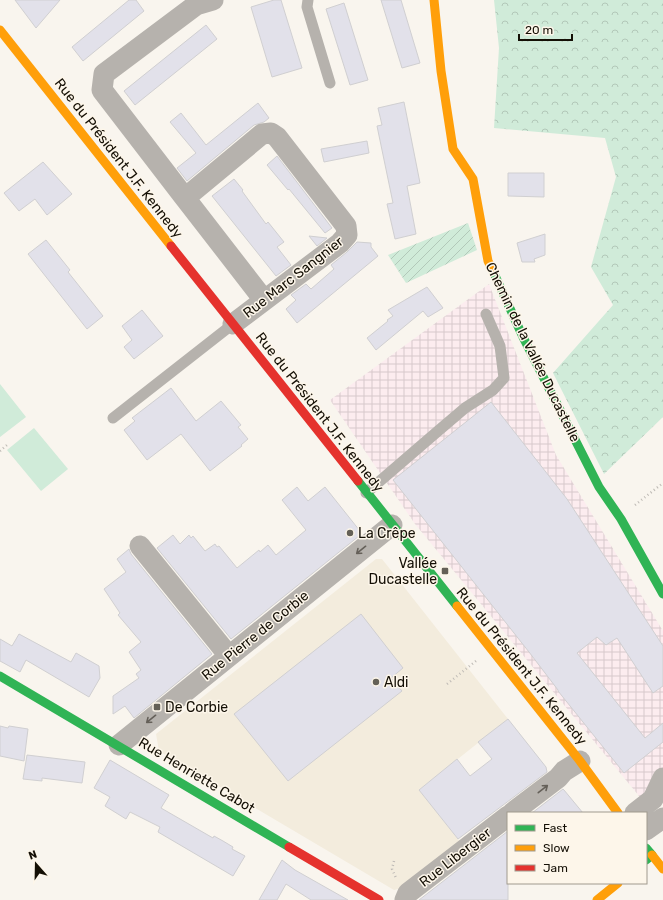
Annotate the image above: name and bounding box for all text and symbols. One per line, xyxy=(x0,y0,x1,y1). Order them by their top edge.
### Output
scale bar xyxy=(519,16,572,42)
text: 20 m xyxy=(525,23,553,37)
street label: Rue du Président J.F. Kennedy xyxy=(51,75,186,242)
street label: Rue Marc Sangnier xyxy=(240,233,347,322)
street label: Chemin de la Vallée Ducastelle xyxy=(482,260,584,445)
street label: Rue du Président J.F. Kennedy xyxy=(252,329,387,496)
place label: La Crêpe xyxy=(358,525,416,542)
marker: La Crêpe xyxy=(345,528,355,538)
one-way arrow xyxy=(356,545,367,554)
place label: Vallée Ducastelle xyxy=(368,555,437,588)
marker: Vallée Ducastelle xyxy=(440,566,450,576)
street label: Rue du Président J.F. Kennedy xyxy=(453,584,591,749)
street label: Rue Pierre de Corbie xyxy=(198,587,312,684)
place label: Aldi xyxy=(384,674,409,691)
marker: Aldi xyxy=(371,677,381,687)
place label: De Corbie xyxy=(165,699,228,716)
marker: De Corbie xyxy=(152,702,162,712)
one-way arrow xyxy=(146,715,157,724)
street label: Rue Henriette Cabot xyxy=(135,734,258,817)
one-way arrow xyxy=(537,785,548,793)
legend xyxy=(507,812,647,884)
text: Fast xyxy=(543,821,567,835)
street label: Rue Libergier xyxy=(416,824,495,891)
text: Slow xyxy=(543,841,570,855)
north arrow xyxy=(16,844,56,884)
text: N xyxy=(27,848,39,863)
text: Jam xyxy=(543,861,568,875)

